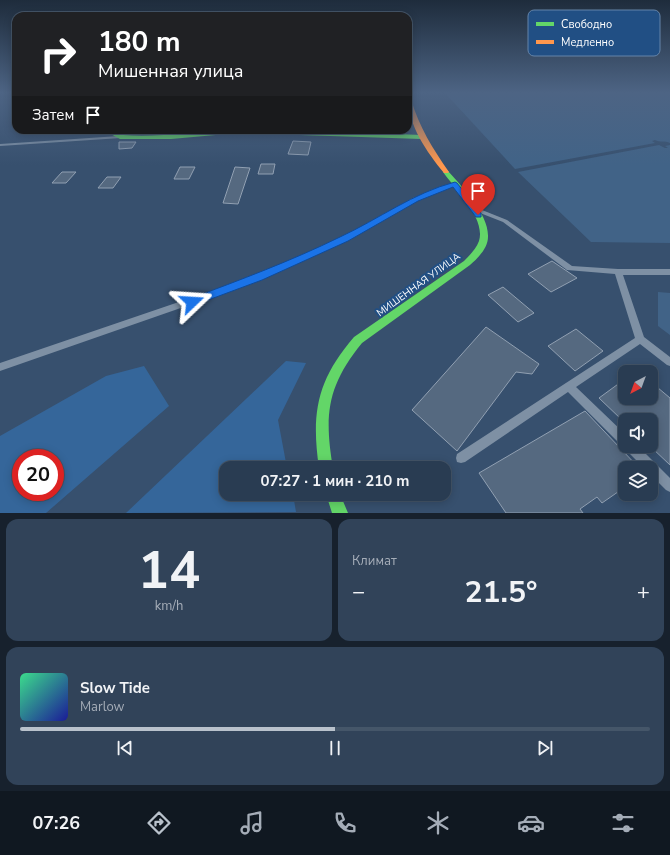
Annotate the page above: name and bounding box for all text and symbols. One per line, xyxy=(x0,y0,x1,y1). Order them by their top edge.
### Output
legend xyxy=(528,10,660,56)
text: Свободно xyxy=(561,17,612,32)
text: 180 m xyxy=(98,23,181,61)
icon: right xyxy=(32,28,84,80)
text: Медленно xyxy=(561,35,614,50)
text: Мишенная улица xyxy=(98,59,243,83)
icon: arrive xyxy=(82,104,104,126)
text: Затем xyxy=(32,105,74,125)
pin xyxy=(461,174,495,215)
icon: arrive xyxy=(467,180,489,202)
street label: МИШЕННАЯ УЛИЦА xyxy=(374,249,464,320)
position arrow xyxy=(171,281,213,323)
north arrow xyxy=(618,365,658,405)
map controls xyxy=(618,365,658,501)
button: sound xyxy=(618,413,658,453)
speed limit sign: 20 xyxy=(12,449,64,501)
button: layers xyxy=(618,461,658,501)
text: 07:27 · 1 мин · 210 m xyxy=(260,471,410,491)
text: 14 xyxy=(138,535,200,606)
text: Климат xyxy=(352,552,397,570)
text: 21.5° xyxy=(465,572,537,613)
text: − xyxy=(352,577,365,607)
text: + xyxy=(637,577,650,607)
text: km/h xyxy=(155,597,183,615)
text: Slow Tide xyxy=(80,678,150,698)
text: Marlow xyxy=(80,698,125,716)
icon: previous xyxy=(114,737,136,759)
icon: pause xyxy=(324,737,346,759)
icon: next xyxy=(534,737,556,759)
icon: directions xyxy=(145,809,173,837)
icon: music xyxy=(238,809,266,837)
icon: phone xyxy=(331,809,359,837)
icon: climate xyxy=(424,809,452,837)
icon: car xyxy=(517,809,545,837)
icon: filters xyxy=(609,809,637,837)
text: 07:26 xyxy=(32,811,80,835)

